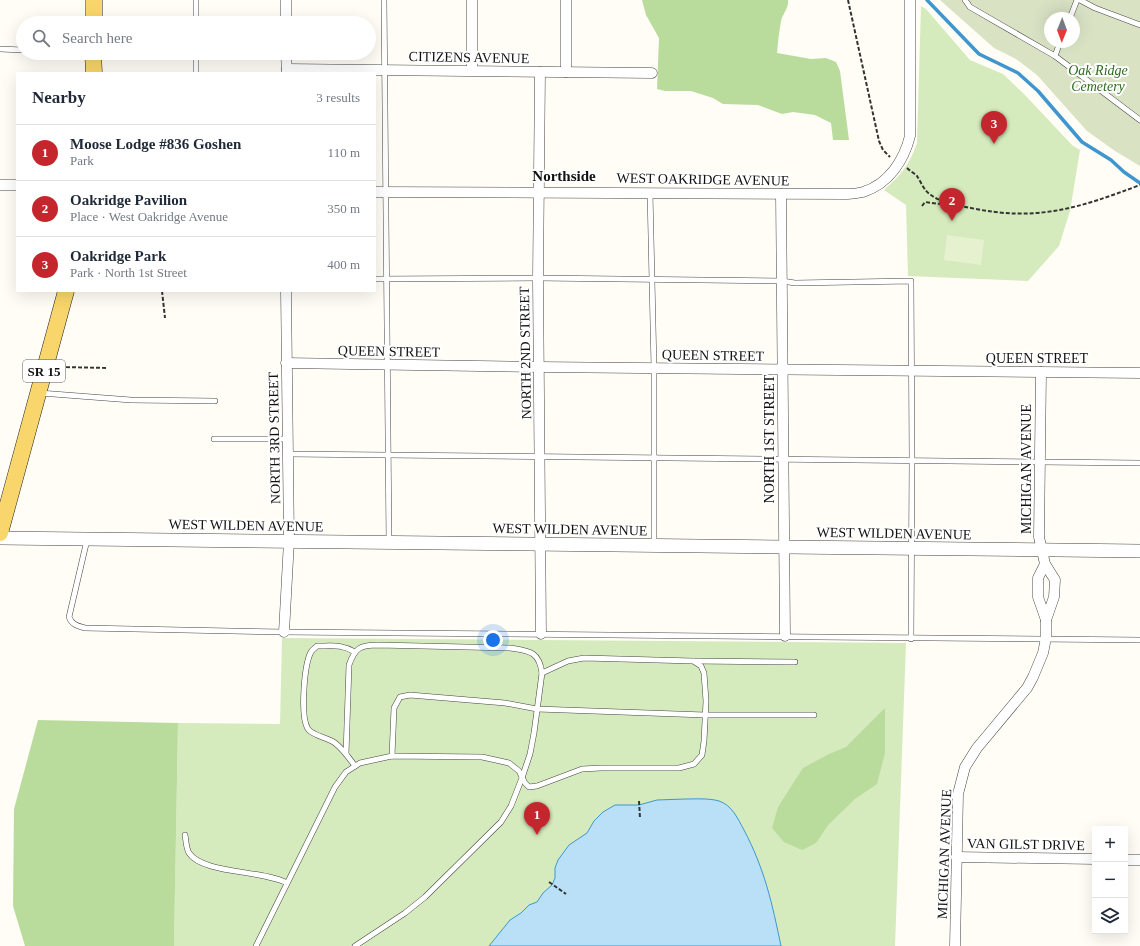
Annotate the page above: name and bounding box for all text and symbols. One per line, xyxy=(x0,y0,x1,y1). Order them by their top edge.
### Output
north arrow xyxy=(1044,12,1080,48)
search box xyxy=(16,16,376,60)
icon: search xyxy=(30,27,52,49)
text: Search here xyxy=(62,30,132,46)
street label: CITIZENS AVENUE xyxy=(409,49,529,66)
park label: Oak Ridge Cemetery xyxy=(1068,63,1128,94)
text: Nearby xyxy=(32,88,86,107)
text: 3 results xyxy=(316,90,360,105)
pin: 3 xyxy=(981,111,1007,144)
text: Moose Lodge #836 Goshen xyxy=(70,136,241,152)
text: 1 xyxy=(42,145,48,160)
text: 110 m xyxy=(328,145,360,160)
text: Park xyxy=(70,153,94,168)
district label: Northside xyxy=(532,168,596,184)
street label: WEST OAKRIDGE AVENUE xyxy=(616,170,790,189)
pin: 2 xyxy=(939,188,965,221)
text: Oakridge Pavilion xyxy=(70,192,187,208)
text: 2 xyxy=(42,201,48,216)
text: 350 m xyxy=(327,201,360,216)
text: Place · West Oakridge Avenue xyxy=(70,209,228,224)
text: Oakridge Park xyxy=(70,248,166,264)
text: 3 xyxy=(42,257,48,272)
text: 400 m xyxy=(327,257,360,272)
text: Park · North 1st Street xyxy=(70,265,187,280)
street label: NORTH 2ND STREET xyxy=(517,286,534,420)
street label: QUEEN STREET xyxy=(338,343,441,360)
street label: QUEEN STREET xyxy=(662,347,765,364)
street label: QUEEN STREET xyxy=(986,351,1089,366)
road number: SR 15 xyxy=(23,360,65,382)
street label: NORTH 3RD STREET xyxy=(266,371,283,504)
street label: NORTH 1ST STREET xyxy=(762,374,777,503)
street label: MICHIGAN AVENUE xyxy=(1019,404,1034,534)
street label: WEST WILDEN AVENUE xyxy=(168,517,323,534)
street label: WEST WILDEN AVENUE xyxy=(492,521,647,538)
street label: WEST WILDEN AVENUE xyxy=(816,525,971,542)
your location xyxy=(483,630,503,650)
street label: MICHIGAN AVENUE xyxy=(935,789,954,919)
pin: 1 xyxy=(524,802,550,835)
map controls xyxy=(1092,826,1128,934)
button: + xyxy=(1092,826,1128,862)
street label: VAN GILST DRIVE xyxy=(967,836,1085,853)
button: − xyxy=(1092,862,1128,898)
button: layers xyxy=(1092,898,1128,934)

